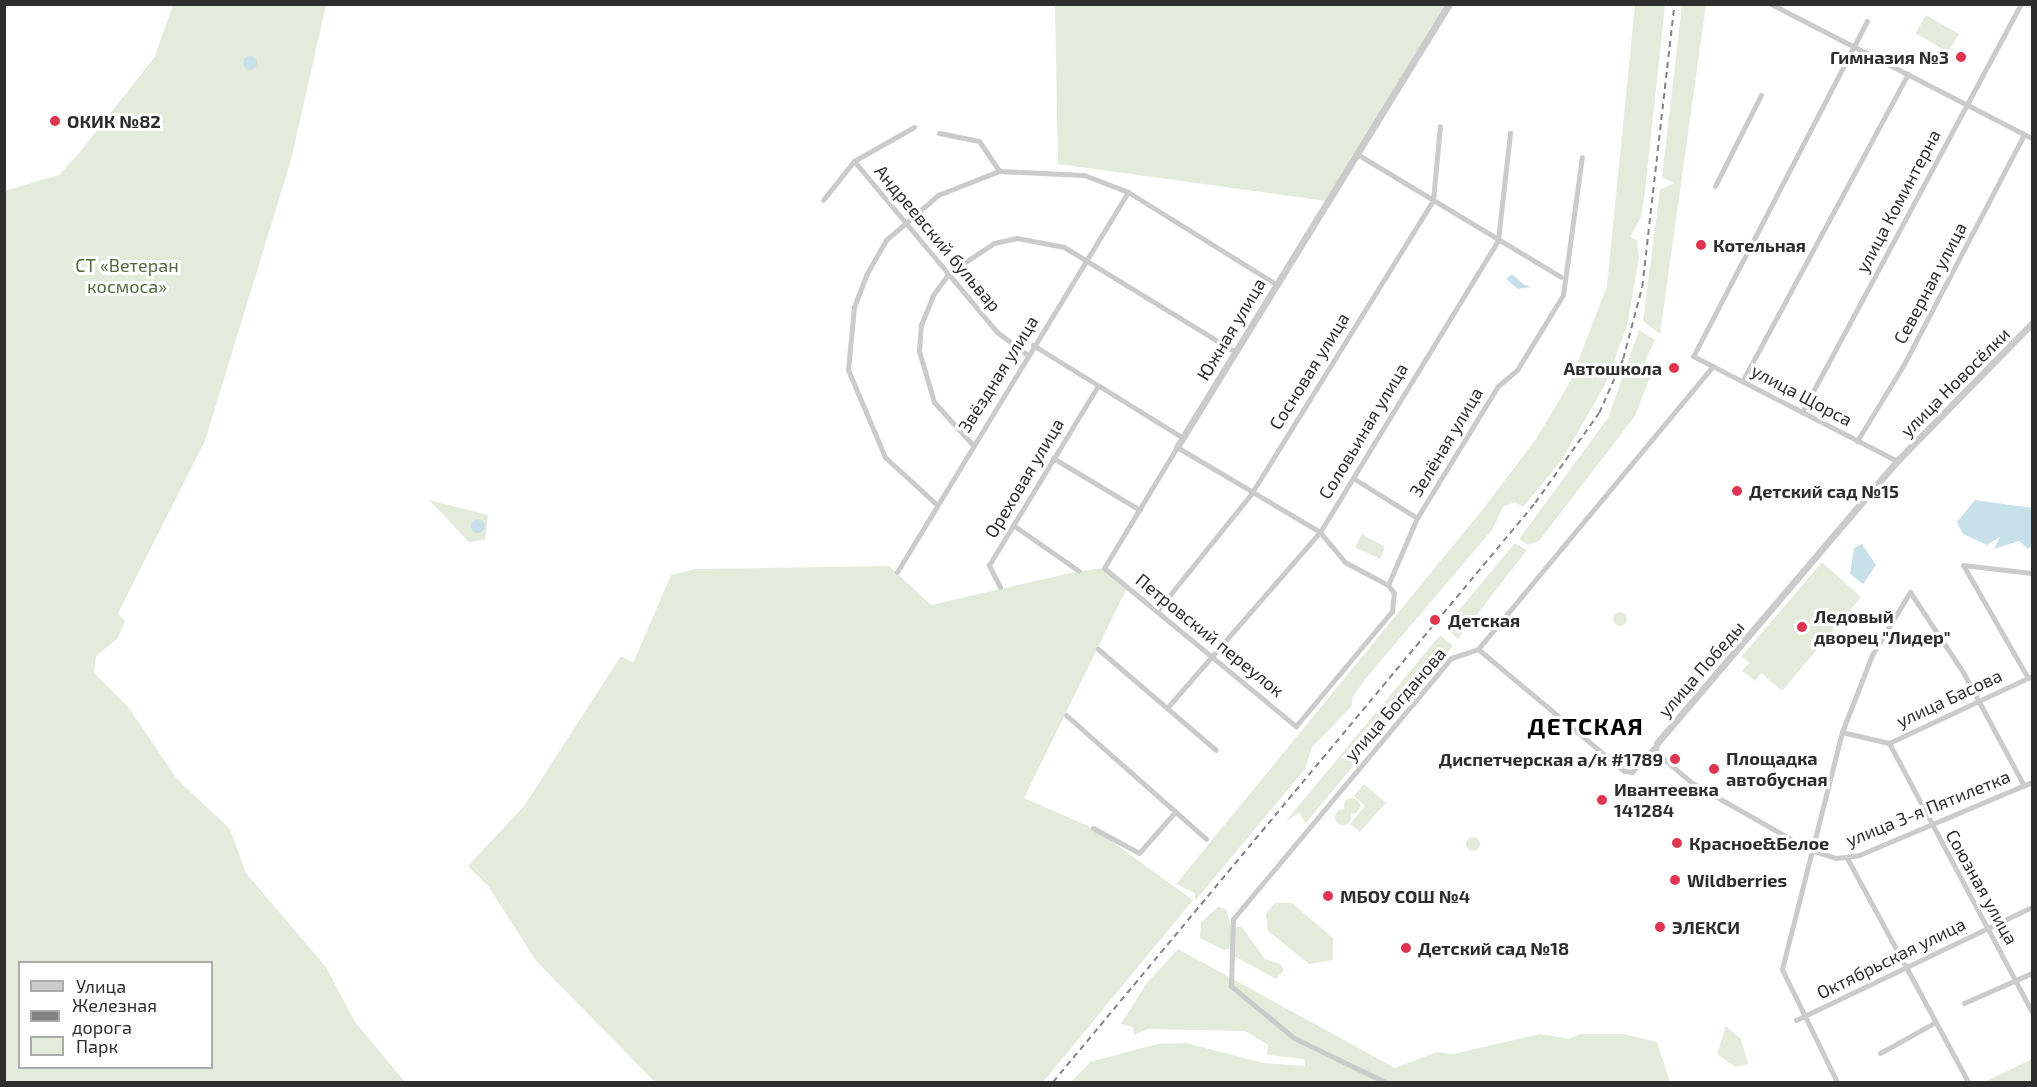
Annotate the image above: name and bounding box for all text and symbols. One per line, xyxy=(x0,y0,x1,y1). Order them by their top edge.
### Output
place label: Гимназия №3 xyxy=(1830,46,1949,68)
marker: Гимназия №3 xyxy=(1954,50,1968,64)
place label: ОКИК №82 xyxy=(67,110,161,132)
marker: ОКИК №82 xyxy=(48,114,62,128)
street label: улица Коминтерна xyxy=(1851,126,1945,276)
street label: Андреевский бульвар xyxy=(870,160,1006,316)
street label: Северная улица xyxy=(1889,219,1971,347)
place label: Котельная xyxy=(1713,234,1806,256)
marker: Котельная xyxy=(1694,238,1708,252)
park label: СТ «Ветеран космоса» xyxy=(75,255,179,298)
street label: Южная улица xyxy=(1192,274,1270,384)
street label: Сосновая улица xyxy=(1264,308,1354,434)
street label: Звёздная улица xyxy=(953,312,1043,436)
street label: улица Новосёлки xyxy=(1896,323,2014,441)
place label: Автошкола xyxy=(1563,357,1662,379)
street label: Соловьиная улица xyxy=(1314,359,1412,503)
street label: улица Щорса xyxy=(1748,359,1856,431)
marker: Автошкола xyxy=(1667,361,1681,375)
street label: Зелёная улица xyxy=(1405,383,1487,501)
street label: Ореховая улица xyxy=(980,414,1068,542)
place label: Детский сад №15 xyxy=(1749,480,1899,502)
marker: Детский сад №15 xyxy=(1730,484,1744,498)
street label: Петровский переулок xyxy=(1132,569,1288,701)
place label: Ледовый дворец "Лидер" xyxy=(1814,606,1951,648)
place label: Детская xyxy=(1448,609,1520,631)
marker: Детская xyxy=(1426,611,1444,629)
street label: улица Победы xyxy=(1653,617,1749,721)
marker: Ледовый дворец "Лидер" xyxy=(1795,620,1809,634)
street label: улица Богданова xyxy=(1340,643,1450,765)
street label: улица Басова xyxy=(1893,664,2005,732)
district label: ДЕТСКАЯ xyxy=(1528,712,1644,740)
place label: Диспетчерская а/к #1789 xyxy=(1439,748,1663,770)
place label: Площадка автобусная xyxy=(1726,748,1828,790)
marker: Диспетчерская а/к #1789 xyxy=(1668,752,1682,766)
marker: Площадка автобусная xyxy=(1707,762,1721,776)
street label: улица 3-я Пятилетка xyxy=(1843,765,2013,851)
place label: Ивантеевка 141284 xyxy=(1614,779,1719,822)
marker: Ивантеевка 141284 xyxy=(1595,793,1609,807)
street label: Союзная улица xyxy=(1942,826,2022,948)
place label: Красное&Белое xyxy=(1689,832,1829,854)
marker: Красное&Белое xyxy=(1670,836,1684,850)
place label: Wildberries xyxy=(1687,869,1787,891)
marker: Wildberries xyxy=(1668,873,1682,887)
place label: МБОУ СОШ №4 xyxy=(1340,885,1470,907)
marker: МБОУ СОШ №4 xyxy=(1321,889,1335,903)
street label: Октябрьская улица xyxy=(1813,913,1969,1003)
place label: ЭЛЕКСИ xyxy=(1672,916,1740,938)
marker: ЭЛЕКСИ xyxy=(1653,920,1667,934)
place label: Детский сад №18 xyxy=(1418,937,1569,959)
marker: Детский сад №18 xyxy=(1399,941,1413,955)
legend xyxy=(18,961,213,1069)
text: Улица xyxy=(76,975,126,997)
text: Железная дорога xyxy=(72,994,157,1038)
text: Парк xyxy=(76,1035,118,1057)

